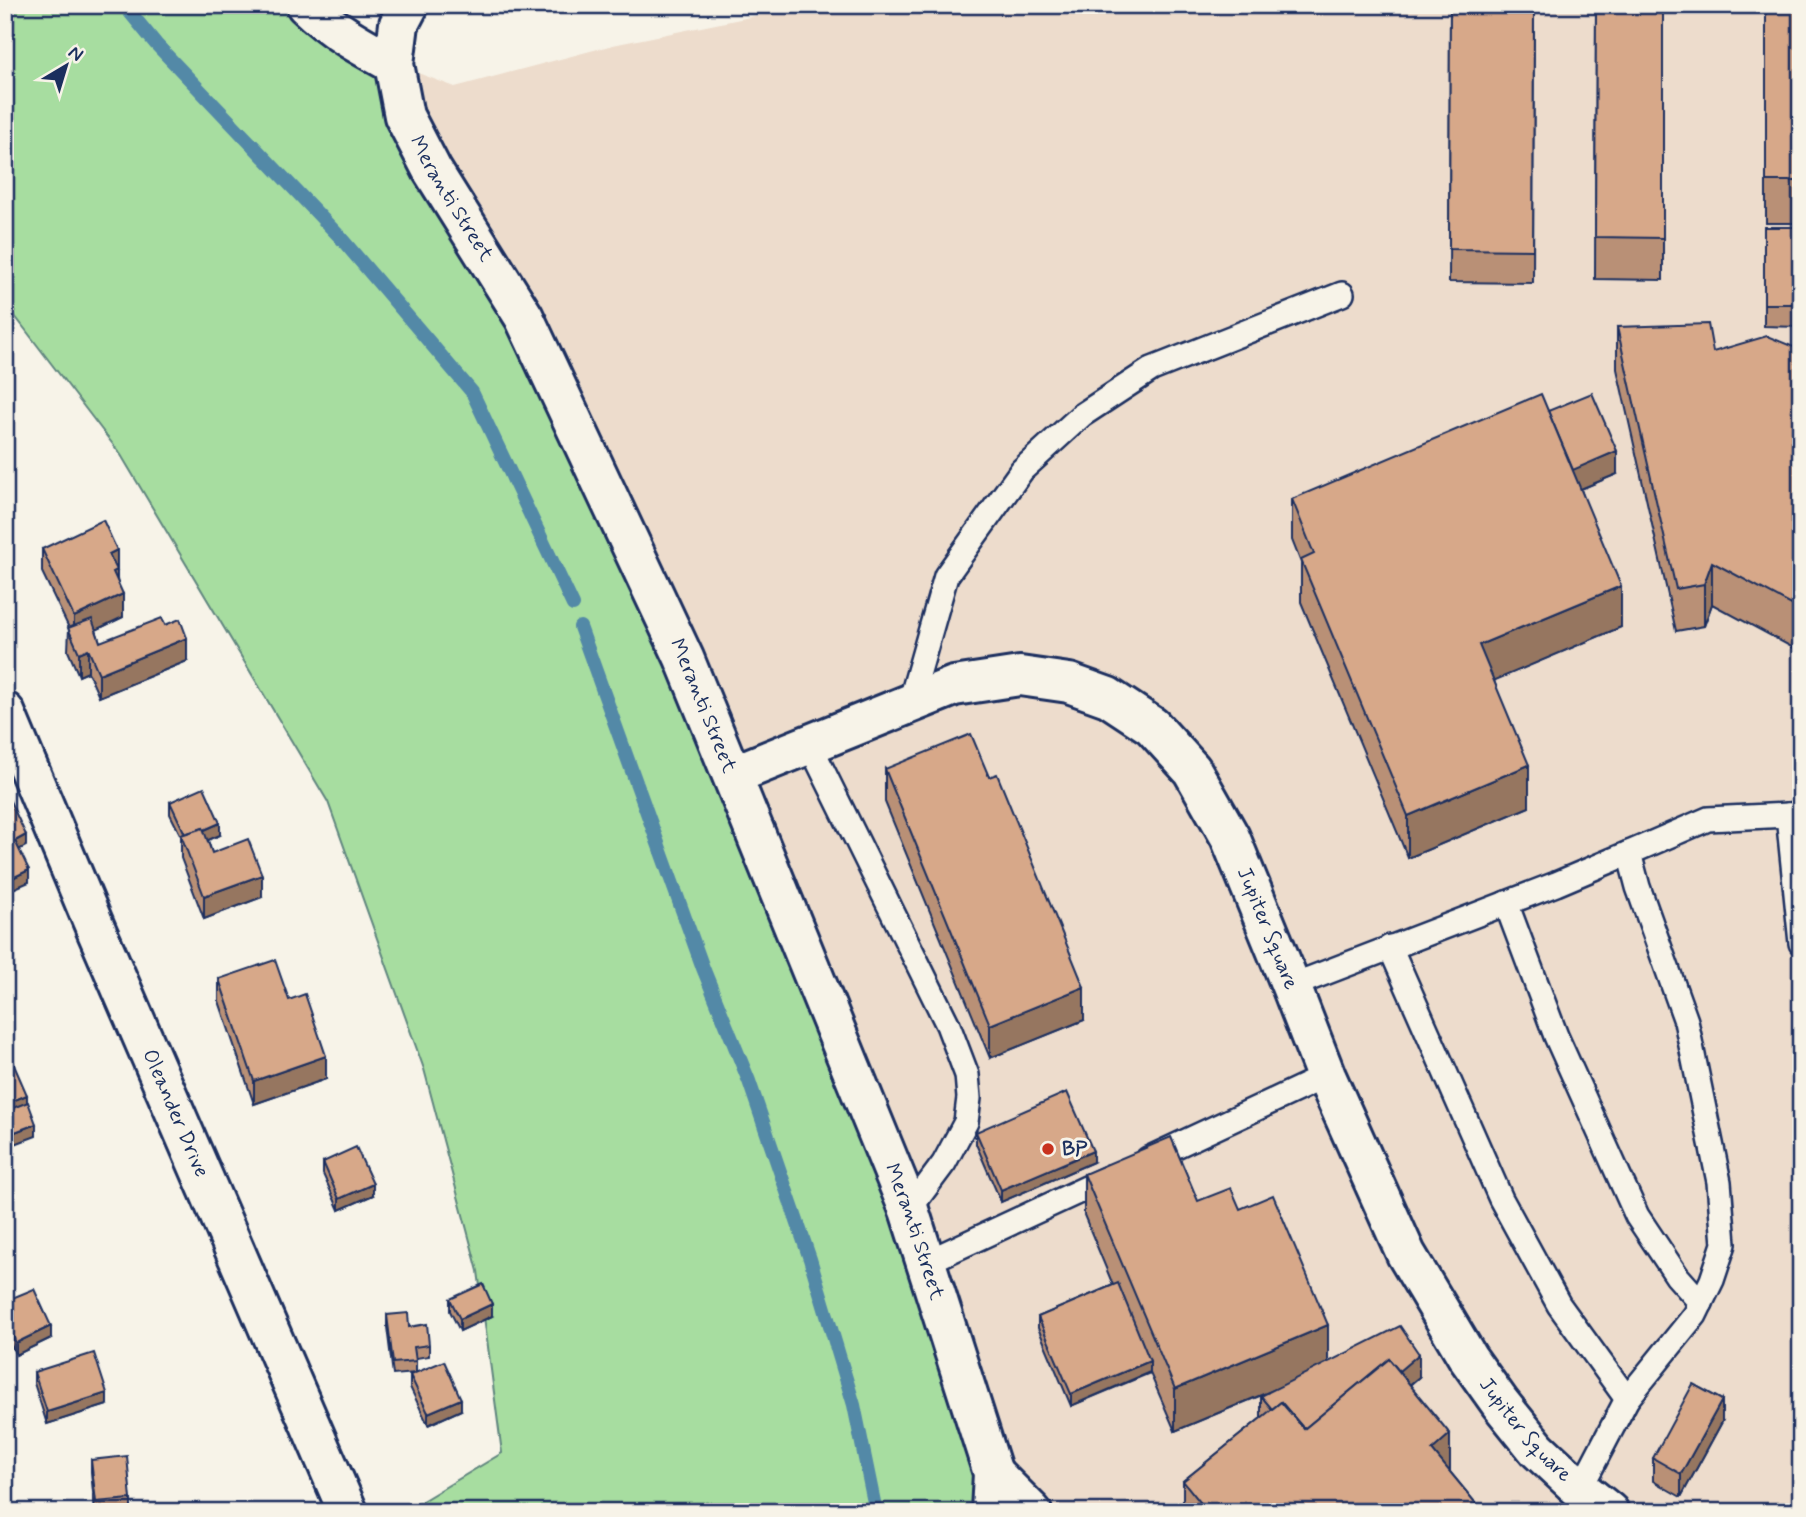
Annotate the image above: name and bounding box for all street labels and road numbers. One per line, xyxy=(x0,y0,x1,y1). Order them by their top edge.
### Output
street label: Meranti Street xyxy=(403,131,500,268)
street label: Meranti Street xyxy=(663,634,744,777)
street label: Jupiter Square xyxy=(1230,863,1305,994)
street label: Oleander Drive xyxy=(135,1045,216,1182)
street label: Meranti Street xyxy=(878,1159,951,1304)
street label: Jupiter Square xyxy=(1472,1372,1578,1489)

